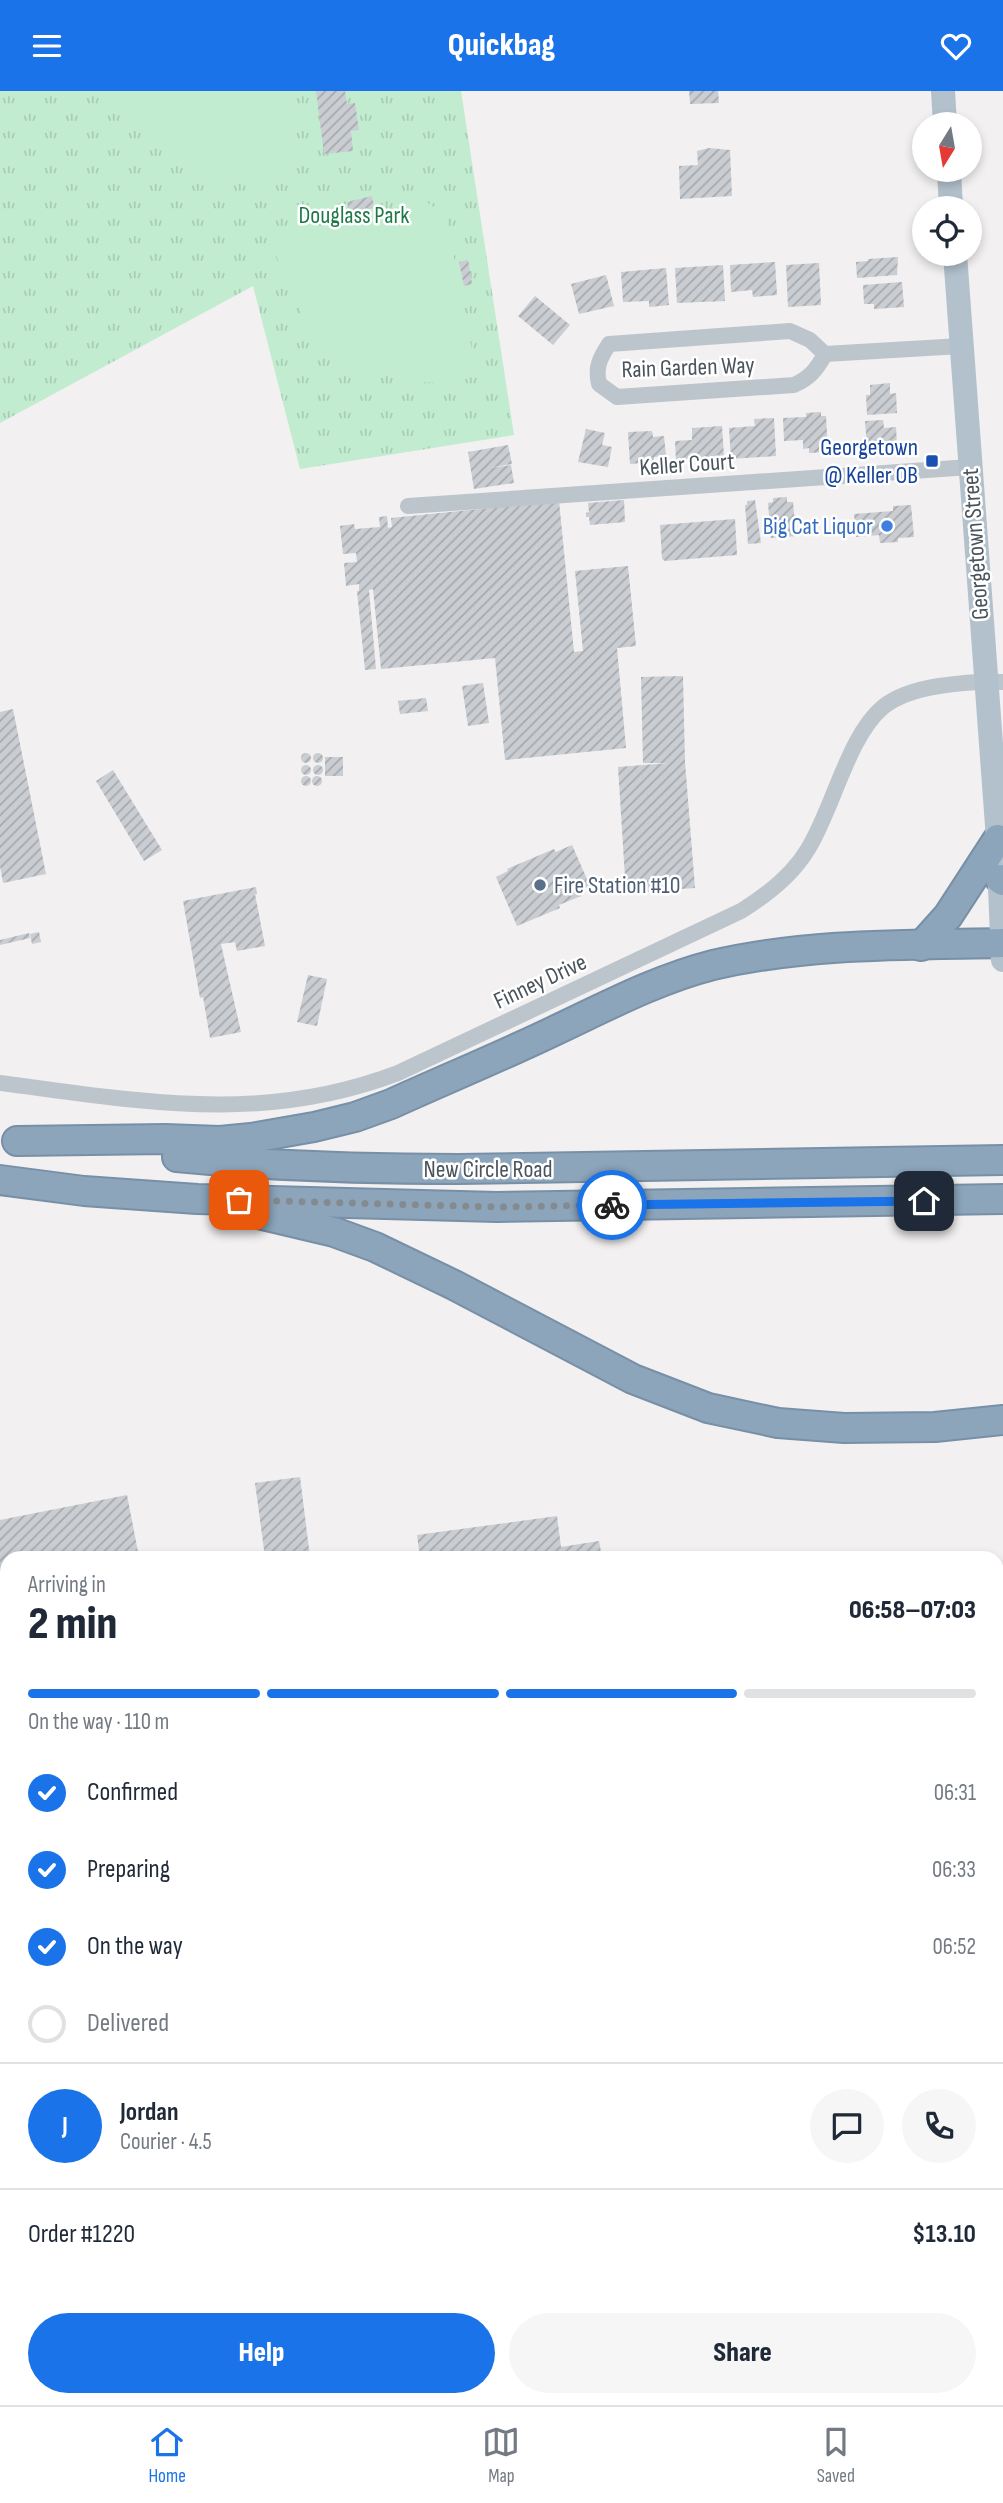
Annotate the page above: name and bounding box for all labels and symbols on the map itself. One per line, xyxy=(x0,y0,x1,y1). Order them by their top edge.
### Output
north arrow xyxy=(912,112,982,182)
park label: Douglass Park xyxy=(299,201,409,230)
street label: Rain Garden Way xyxy=(621,351,755,384)
place label: Georgetown @ Keller OB xyxy=(820,433,918,490)
street label: Keller Court xyxy=(638,447,736,482)
marker: Georgetown @ Keller OB xyxy=(924,453,940,469)
street label: Georgetown Street xyxy=(956,467,995,621)
place label: Big Cat Liquor xyxy=(763,512,873,541)
marker: Big Cat Liquor xyxy=(879,518,895,534)
place label: Fire Station #10 xyxy=(554,871,680,900)
marker: Fire Station #10 xyxy=(532,877,548,893)
street label: Finney Drive xyxy=(489,947,591,1016)
street label: New Circle Road xyxy=(423,1155,553,1184)
pin xyxy=(209,1170,269,1230)
courier xyxy=(577,1170,647,1240)
pin xyxy=(894,1171,954,1231)

